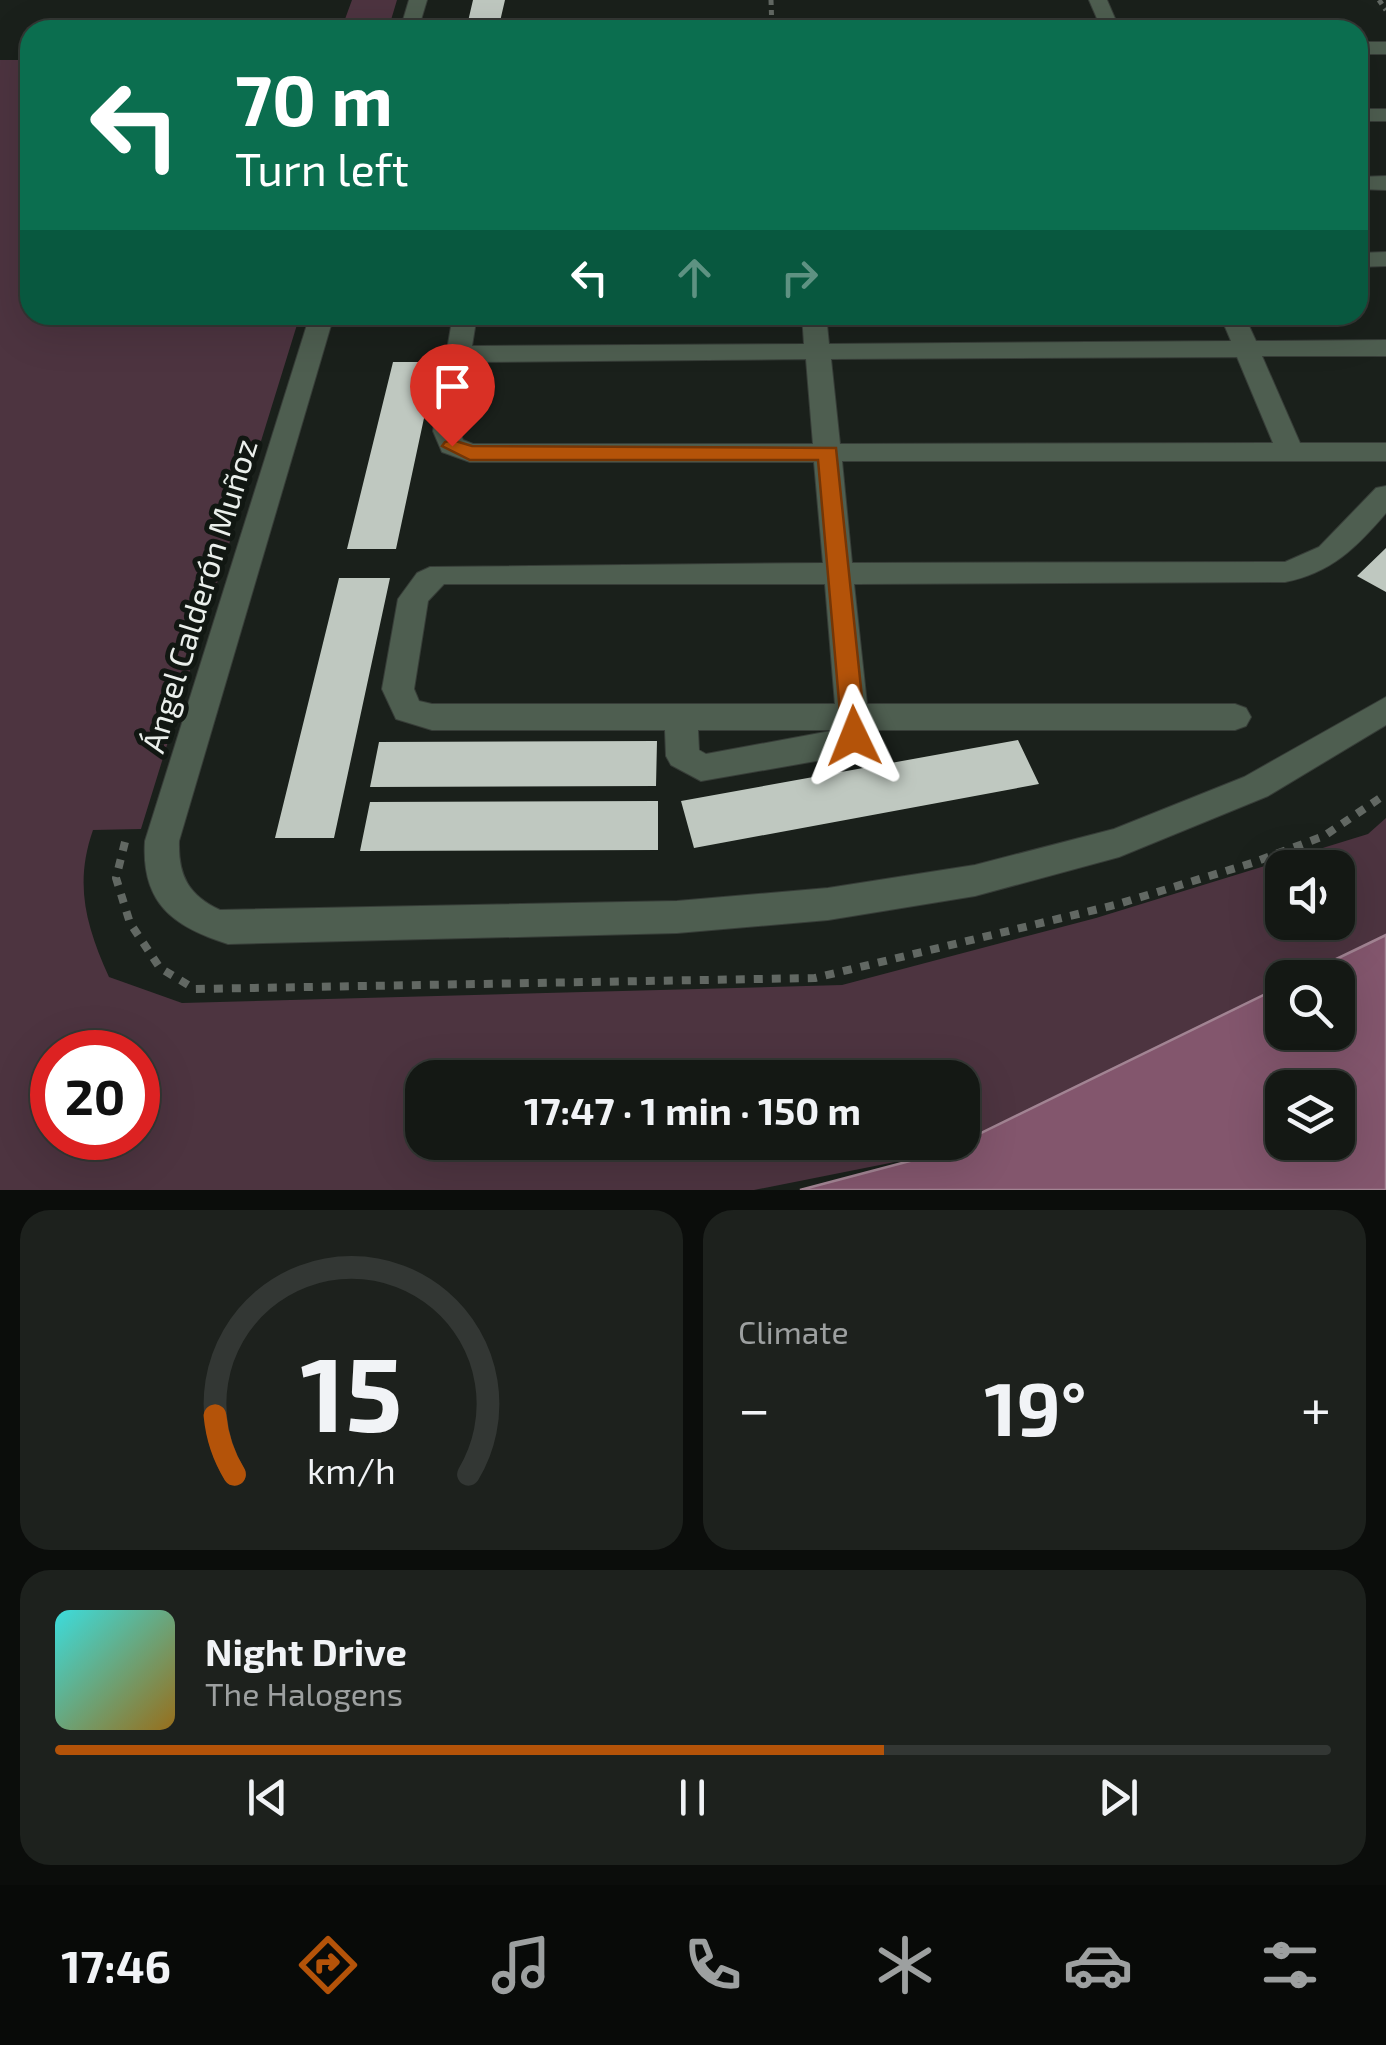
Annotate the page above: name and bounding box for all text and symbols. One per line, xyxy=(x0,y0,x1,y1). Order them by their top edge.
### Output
text: 70 m xyxy=(235,56,393,140)
icon: left xyxy=(70,60,200,190)
text: Turn left xyxy=(235,141,409,195)
icon: left xyxy=(562,250,617,305)
icon: ahead xyxy=(667,250,722,305)
icon: right xyxy=(772,250,827,305)
pin xyxy=(410,344,495,447)
icon: arrive xyxy=(425,359,480,414)
street label: Ángel Calderón Muñoz xyxy=(132,434,264,757)
position arrow xyxy=(802,684,906,788)
map controls xyxy=(1265,850,1355,1160)
button: sound xyxy=(1265,850,1355,940)
button: search xyxy=(1265,960,1355,1050)
speed limit sign: 20 xyxy=(30,1030,160,1160)
button: layers xyxy=(1265,1070,1355,1160)
text: 17:47 · 1 min · 150 m xyxy=(524,1087,861,1133)
text: Climate xyxy=(738,1312,849,1350)
text: 15 xyxy=(300,1328,403,1453)
text: 19° xyxy=(984,1361,1087,1451)
text: − xyxy=(738,1374,770,1440)
text: + xyxy=(1301,1374,1331,1440)
text: km/h xyxy=(307,1448,396,1491)
text: Night Drive xyxy=(205,1628,407,1674)
text: The Halogens xyxy=(205,1674,403,1712)
icon: previous xyxy=(240,1770,295,1825)
icon: pause xyxy=(665,1770,720,1825)
icon: next xyxy=(1091,1770,1146,1825)
icon: directions xyxy=(293,1930,363,2000)
icon: music xyxy=(486,1930,556,2000)
icon: phone xyxy=(678,1930,748,2000)
icon: climate xyxy=(870,1930,940,2000)
icon: car xyxy=(1063,1930,1133,2000)
icon: filters xyxy=(1255,1930,1325,2000)
text: 17:46 xyxy=(61,1938,171,1992)

